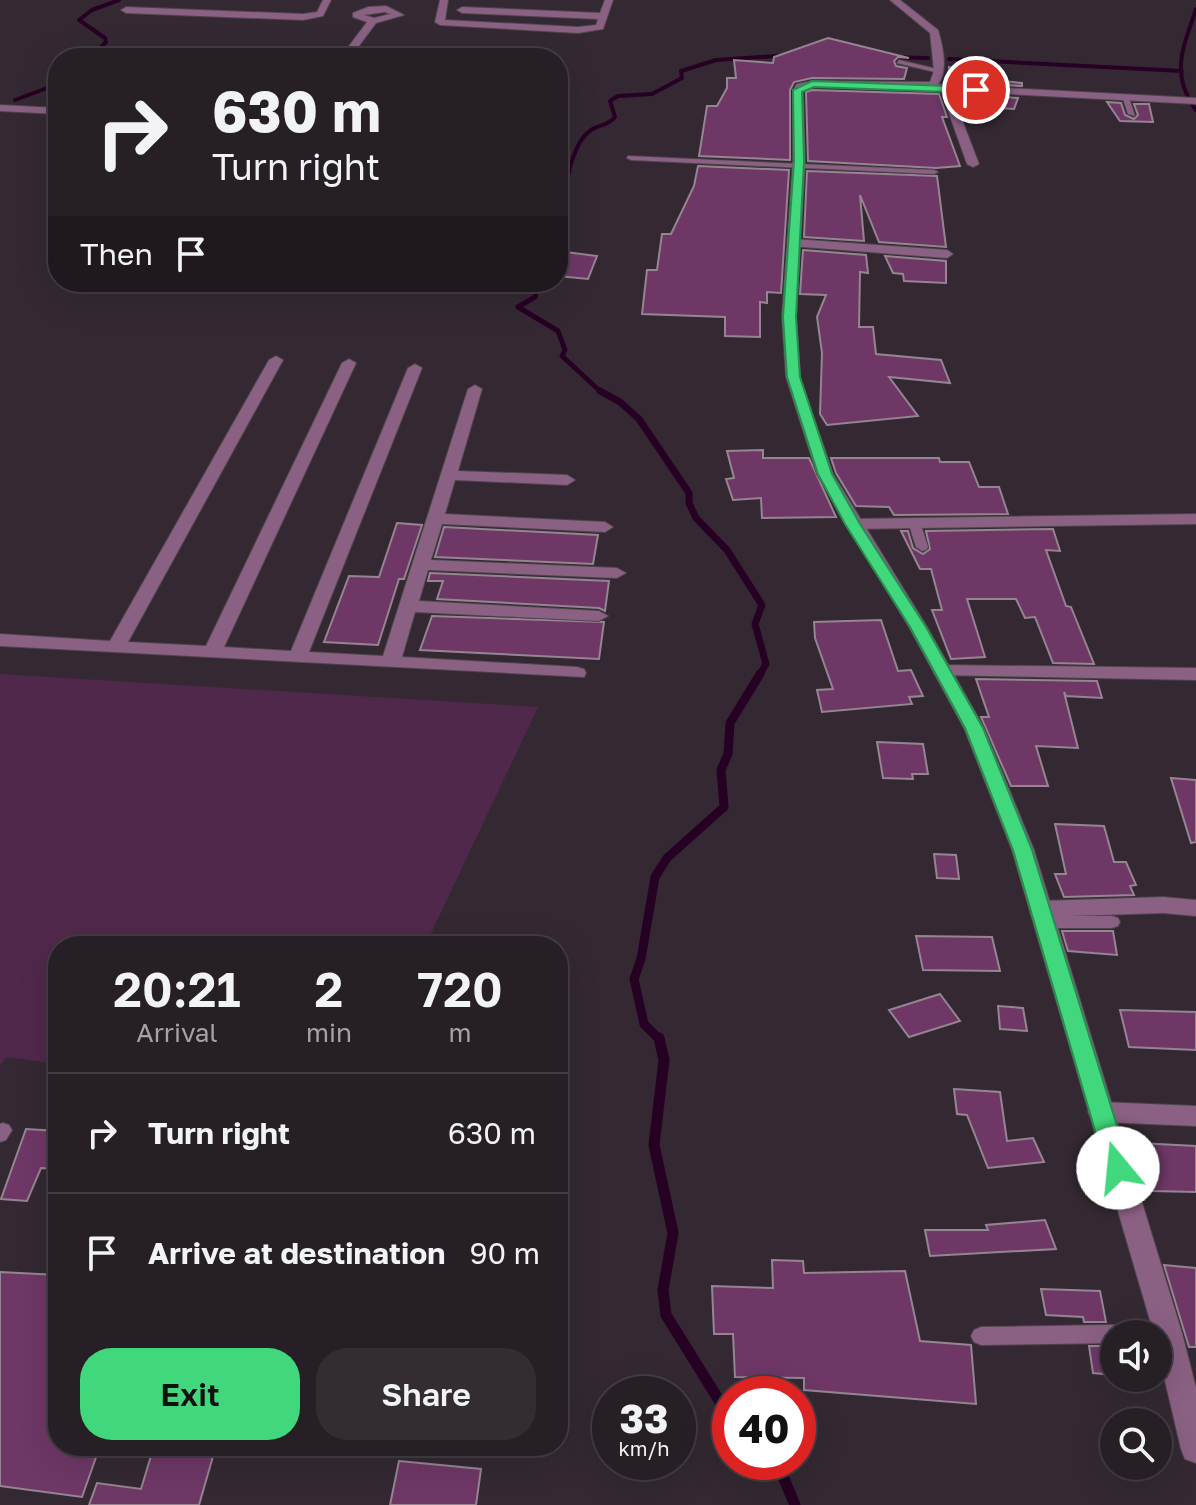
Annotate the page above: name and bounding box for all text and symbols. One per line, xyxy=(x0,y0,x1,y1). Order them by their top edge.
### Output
pin xyxy=(942,56,1010,124)
icon: arrive xyxy=(954,68,998,112)
text: 630 m xyxy=(212,77,381,144)
icon: right xyxy=(80,80,184,184)
text: Turn right xyxy=(212,145,380,188)
icon: arrive xyxy=(169,232,213,276)
text: Then xyxy=(80,236,153,272)
text: 20:21 xyxy=(113,960,241,1018)
text: 2 xyxy=(315,960,343,1018)
text: 720 xyxy=(417,960,503,1018)
text: Arrival xyxy=(136,1017,218,1048)
text: min xyxy=(306,1017,352,1048)
text: m xyxy=(448,1017,471,1048)
icon: right xyxy=(80,1111,124,1155)
text: Turn right xyxy=(148,1115,290,1151)
text: 630 m xyxy=(448,1115,536,1151)
position arrow xyxy=(1076,1126,1160,1210)
icon: arrive xyxy=(80,1231,124,1275)
text: Arrive at destination xyxy=(148,1235,445,1271)
text: 90 m xyxy=(469,1235,540,1271)
map controls xyxy=(1100,1320,1172,1480)
button: sound xyxy=(1100,1320,1172,1392)
button: Exit xyxy=(80,1348,300,1440)
button: Share xyxy=(316,1348,536,1440)
speed limit sign: 40 xyxy=(712,1376,816,1480)
text: 33 xyxy=(620,1394,668,1442)
button: search xyxy=(1100,1408,1172,1480)
text: km/h xyxy=(619,1436,669,1460)

